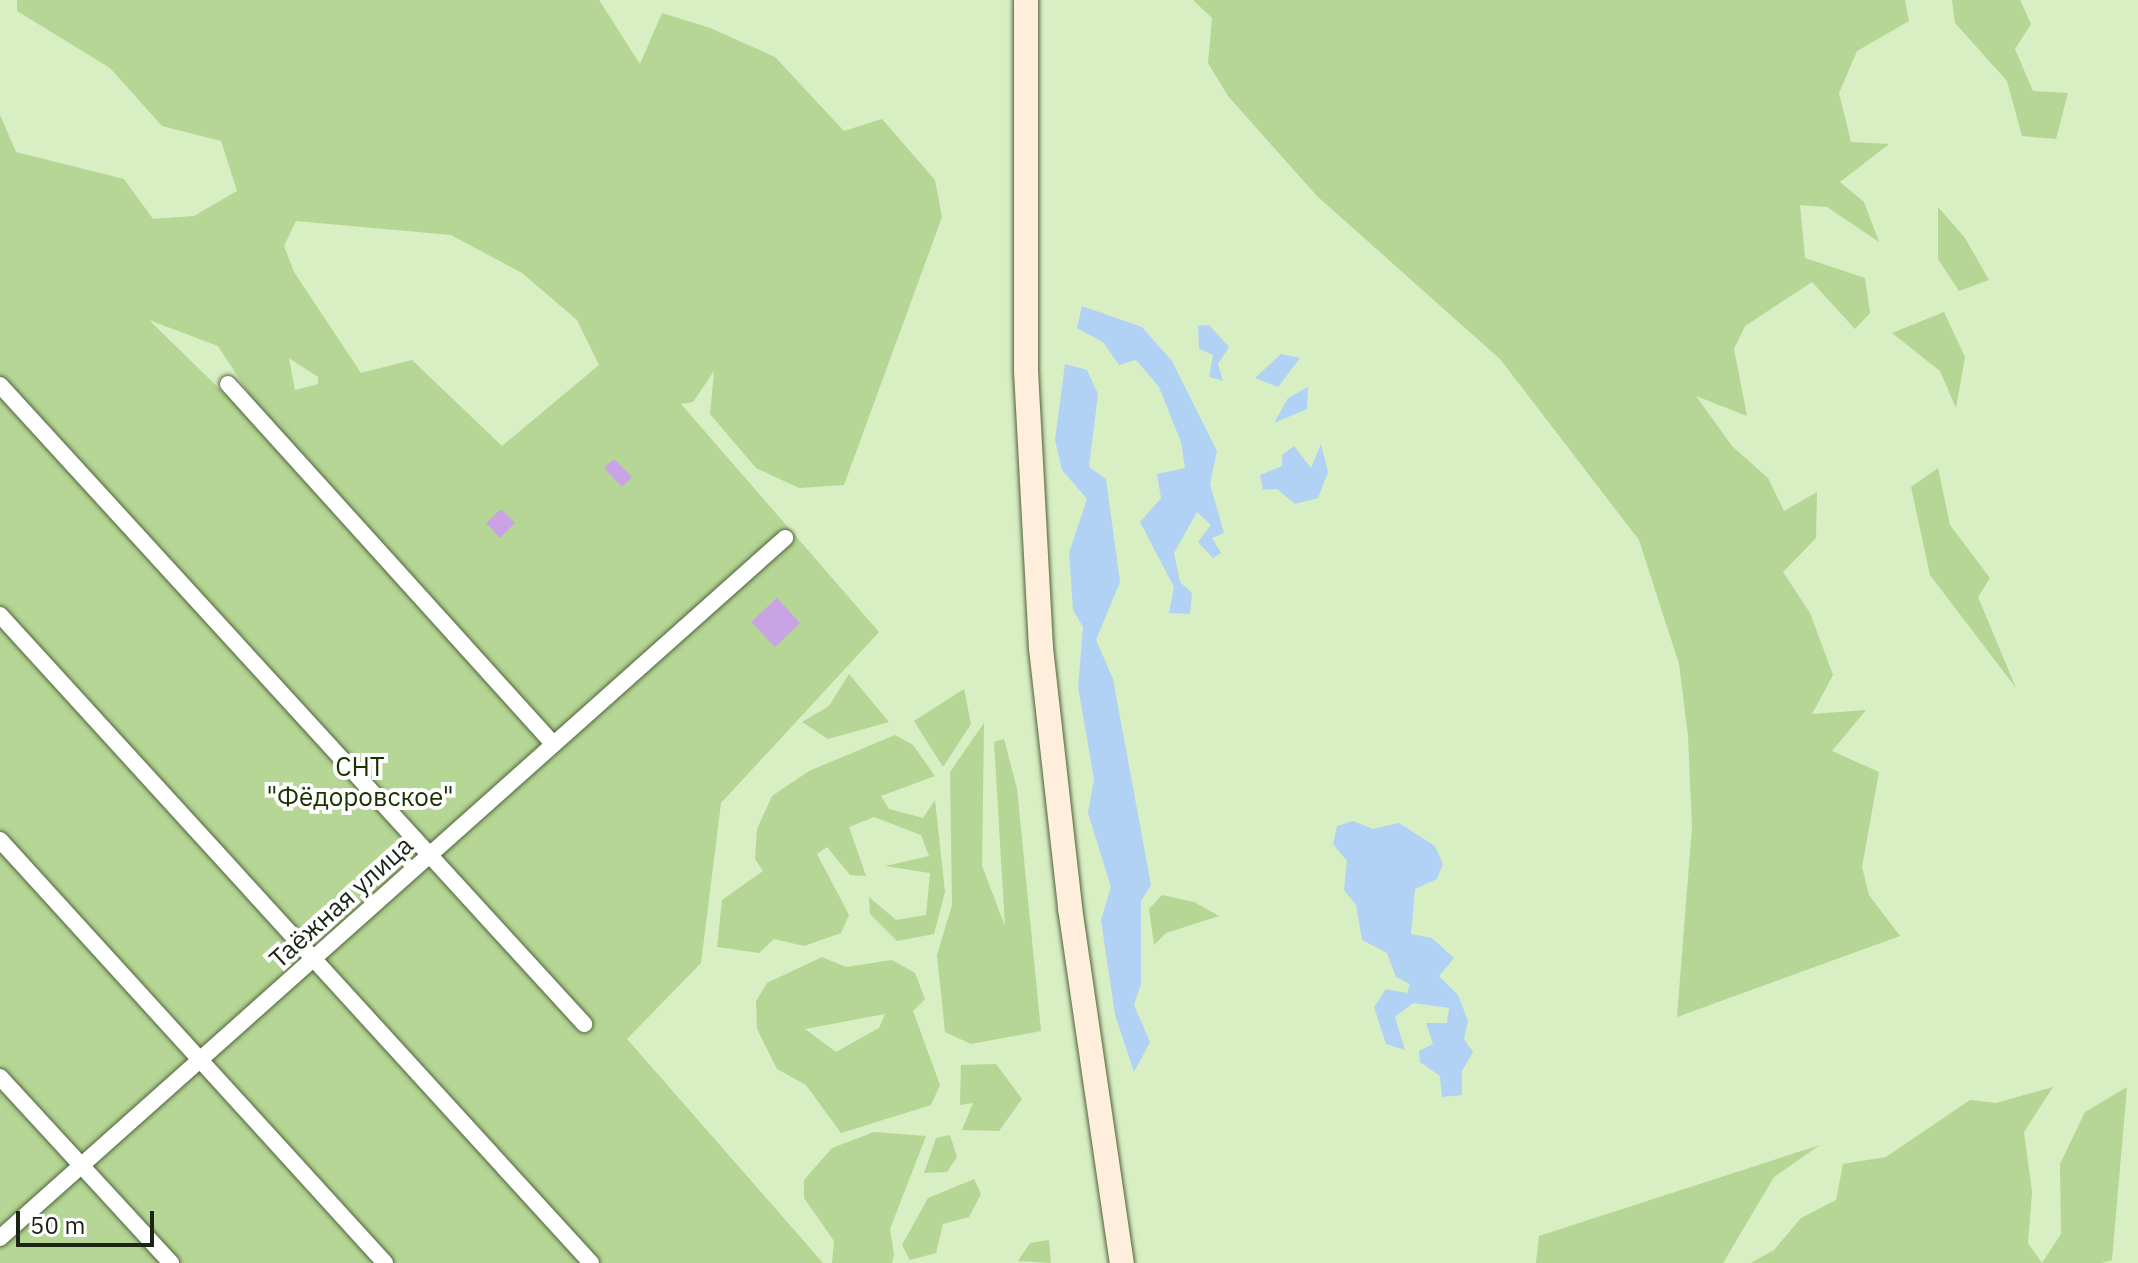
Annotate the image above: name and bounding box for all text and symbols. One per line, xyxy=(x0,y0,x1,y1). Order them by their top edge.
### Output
park label: СНТ "Фёдоровское" xyxy=(266,751,454,812)
street label: Таёжная улица xyxy=(263,829,419,975)
scale bar xyxy=(20,1195,158,1245)
text: 50 m xyxy=(30,1209,85,1241)

